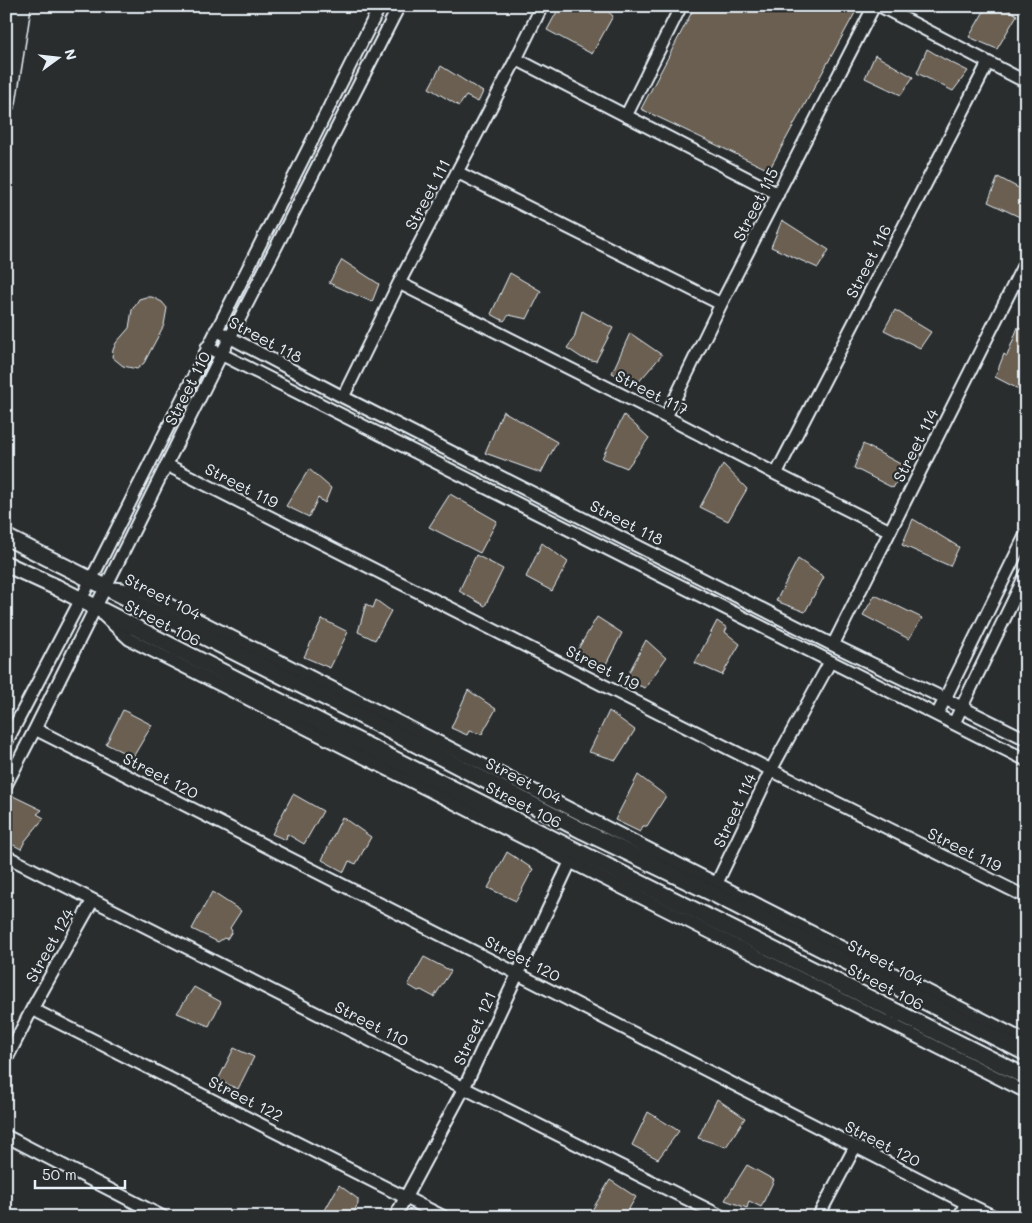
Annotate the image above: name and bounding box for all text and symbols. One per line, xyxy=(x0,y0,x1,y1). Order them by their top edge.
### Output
north arrow xyxy=(32,32,82,82)
text: N xyxy=(60,47,82,62)
street label: Street 111 xyxy=(400,155,454,233)
street label: Street 115 xyxy=(728,164,782,244)
street label: Street 116 xyxy=(840,221,896,301)
street label: Street 118 xyxy=(226,311,307,367)
street label: Street 110 xyxy=(159,347,215,429)
street label: Street 117 xyxy=(612,365,692,419)
street label: Street 114 xyxy=(888,404,943,485)
street label: Street 119 xyxy=(202,458,282,512)
street label: Street 118 xyxy=(587,494,668,550)
street label: Street 104 xyxy=(121,568,205,624)
street label: Street 106 xyxy=(121,594,205,650)
street label: Street 119 xyxy=(563,640,643,694)
street label: Street 120 xyxy=(120,747,202,803)
street label: Street 104 xyxy=(482,752,566,808)
street label: Street 114 xyxy=(708,769,761,851)
street label: Street 106 xyxy=(482,776,566,832)
street label: Street 119 xyxy=(925,822,1005,876)
street label: Street 124 xyxy=(20,904,78,986)
street label: Street 120 xyxy=(482,930,564,986)
street label: Street 104 xyxy=(844,934,928,990)
street label: Street 106 xyxy=(844,958,928,1014)
street label: Street 121 xyxy=(448,988,500,1068)
street label: Street 110 xyxy=(331,995,413,1051)
street label: Street 122 xyxy=(205,1070,287,1126)
street label: Street 120 xyxy=(842,1115,924,1171)
scale bar xyxy=(35,1158,125,1190)
text: 50 m xyxy=(42,1164,77,1184)

